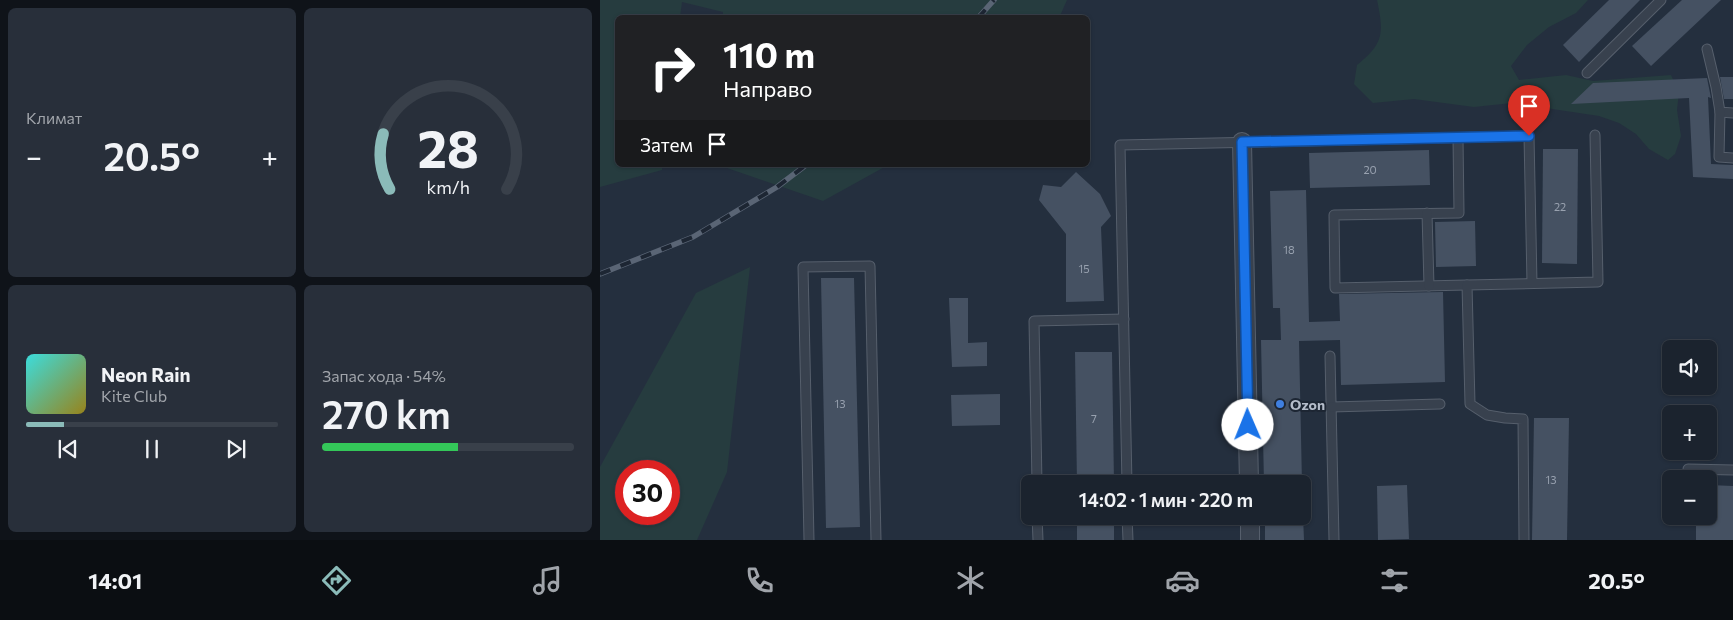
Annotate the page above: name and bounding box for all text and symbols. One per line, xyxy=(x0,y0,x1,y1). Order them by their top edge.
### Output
text: 110 m xyxy=(723,32,815,75)
icon: right xyxy=(640,35,705,100)
text: Направо xyxy=(723,75,813,102)
pin xyxy=(1508,85,1550,136)
icon: arrive xyxy=(1515,92,1543,120)
text: Климат xyxy=(26,108,82,127)
text: 28 xyxy=(417,115,479,179)
icon: arrive xyxy=(703,130,731,158)
text: 20.5° xyxy=(104,132,200,179)
text: Затем xyxy=(640,133,693,156)
text: − xyxy=(26,139,42,173)
text: + xyxy=(262,139,278,173)
house number: 20 xyxy=(1363,163,1377,176)
text: km/h xyxy=(426,176,470,198)
house number: 22 xyxy=(1554,200,1566,213)
house number: 18 xyxy=(1283,243,1295,256)
house number: 15 xyxy=(1078,262,1090,275)
map controls xyxy=(1662,340,1717,525)
button: sound xyxy=(1662,340,1717,395)
text: Neon Rain xyxy=(101,363,191,386)
text: Запас хода · 54% xyxy=(322,366,446,385)
text: Kite Club xyxy=(101,386,167,405)
text: 270 km xyxy=(322,390,451,437)
place label: Ozon xyxy=(1290,396,1325,413)
house number: 13 xyxy=(835,397,845,410)
position arrow xyxy=(1221,398,1273,450)
marker: Ozon xyxy=(1274,398,1286,410)
button: + xyxy=(1662,405,1717,460)
house number: 7 xyxy=(1091,412,1097,425)
icon: previous xyxy=(54,435,82,463)
icon: pause xyxy=(138,435,166,463)
icon: next xyxy=(222,435,250,463)
speed limit sign: 30 xyxy=(615,460,680,525)
button: − xyxy=(1662,470,1717,525)
house number: 13 xyxy=(1546,473,1556,486)
text: 14:02 · 1 мин · 220 m xyxy=(1079,488,1253,511)
icon: directions xyxy=(319,563,354,598)
icon: music xyxy=(530,563,565,598)
icon: phone xyxy=(742,563,777,598)
icon: climate xyxy=(953,563,988,598)
icon: car xyxy=(1165,563,1200,598)
icon: filters xyxy=(1377,563,1412,598)
text: 14:01 xyxy=(88,567,142,594)
text: 20.5° xyxy=(1588,567,1645,594)

